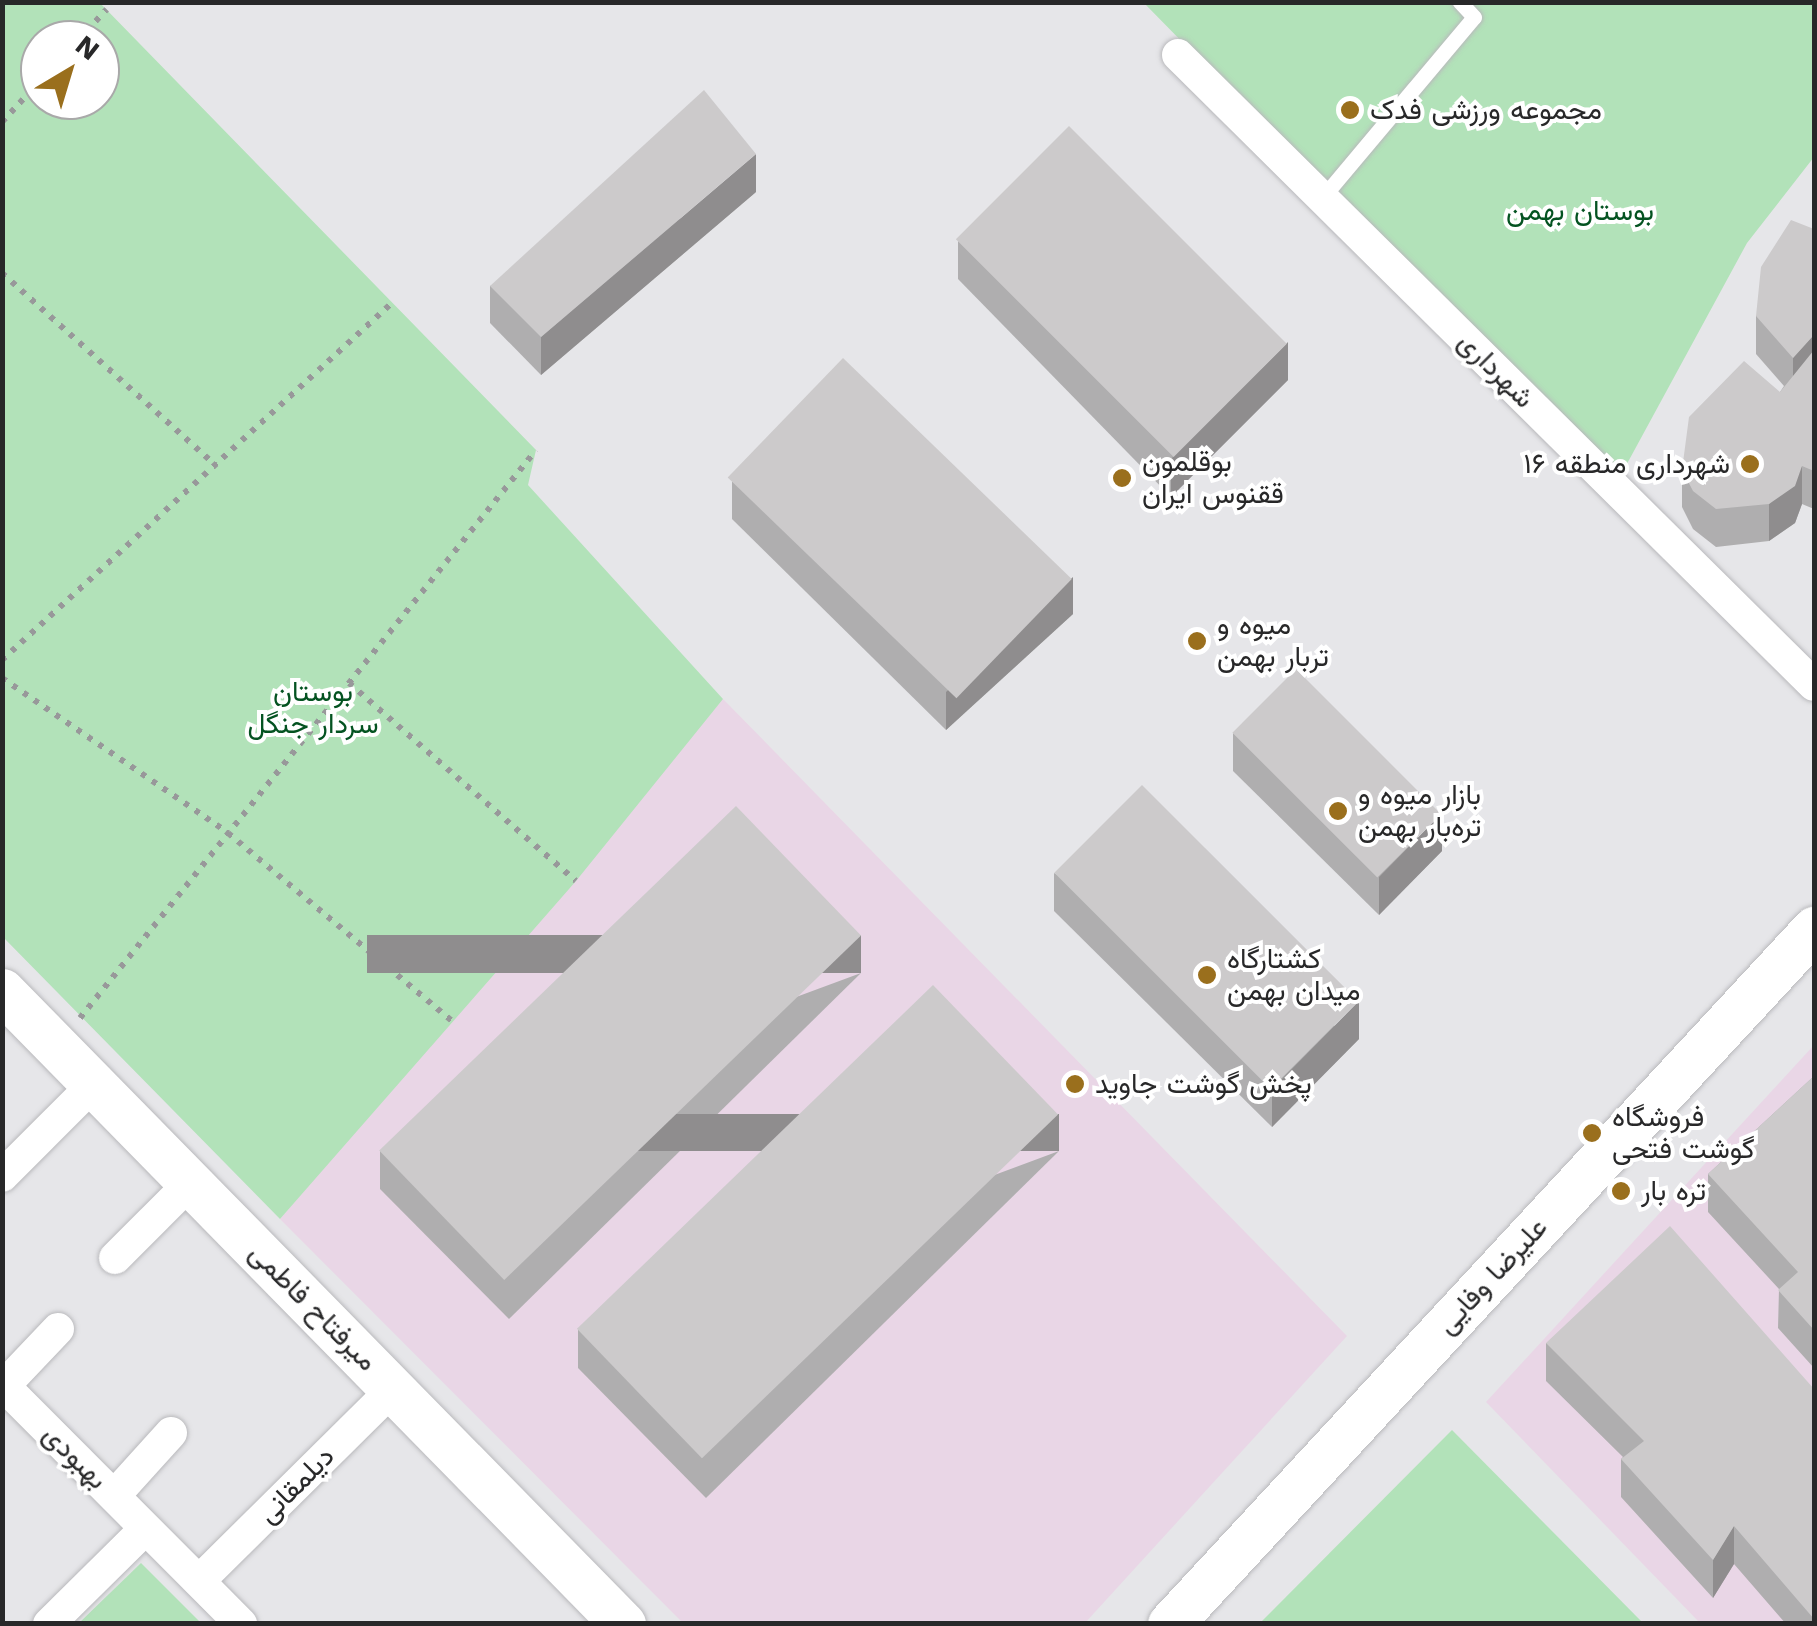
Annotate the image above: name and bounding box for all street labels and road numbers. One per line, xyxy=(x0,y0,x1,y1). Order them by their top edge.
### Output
street label: شهرداری xyxy=(1451,325,1541,415)
street label: علیرضا وفایی xyxy=(1430,1211,1554,1341)
street label: میرفتاح فاطمی xyxy=(242,1236,384,1378)
street label: بهبودی xyxy=(36,1418,114,1496)
street label: دیلمقانی xyxy=(251,1440,341,1530)

